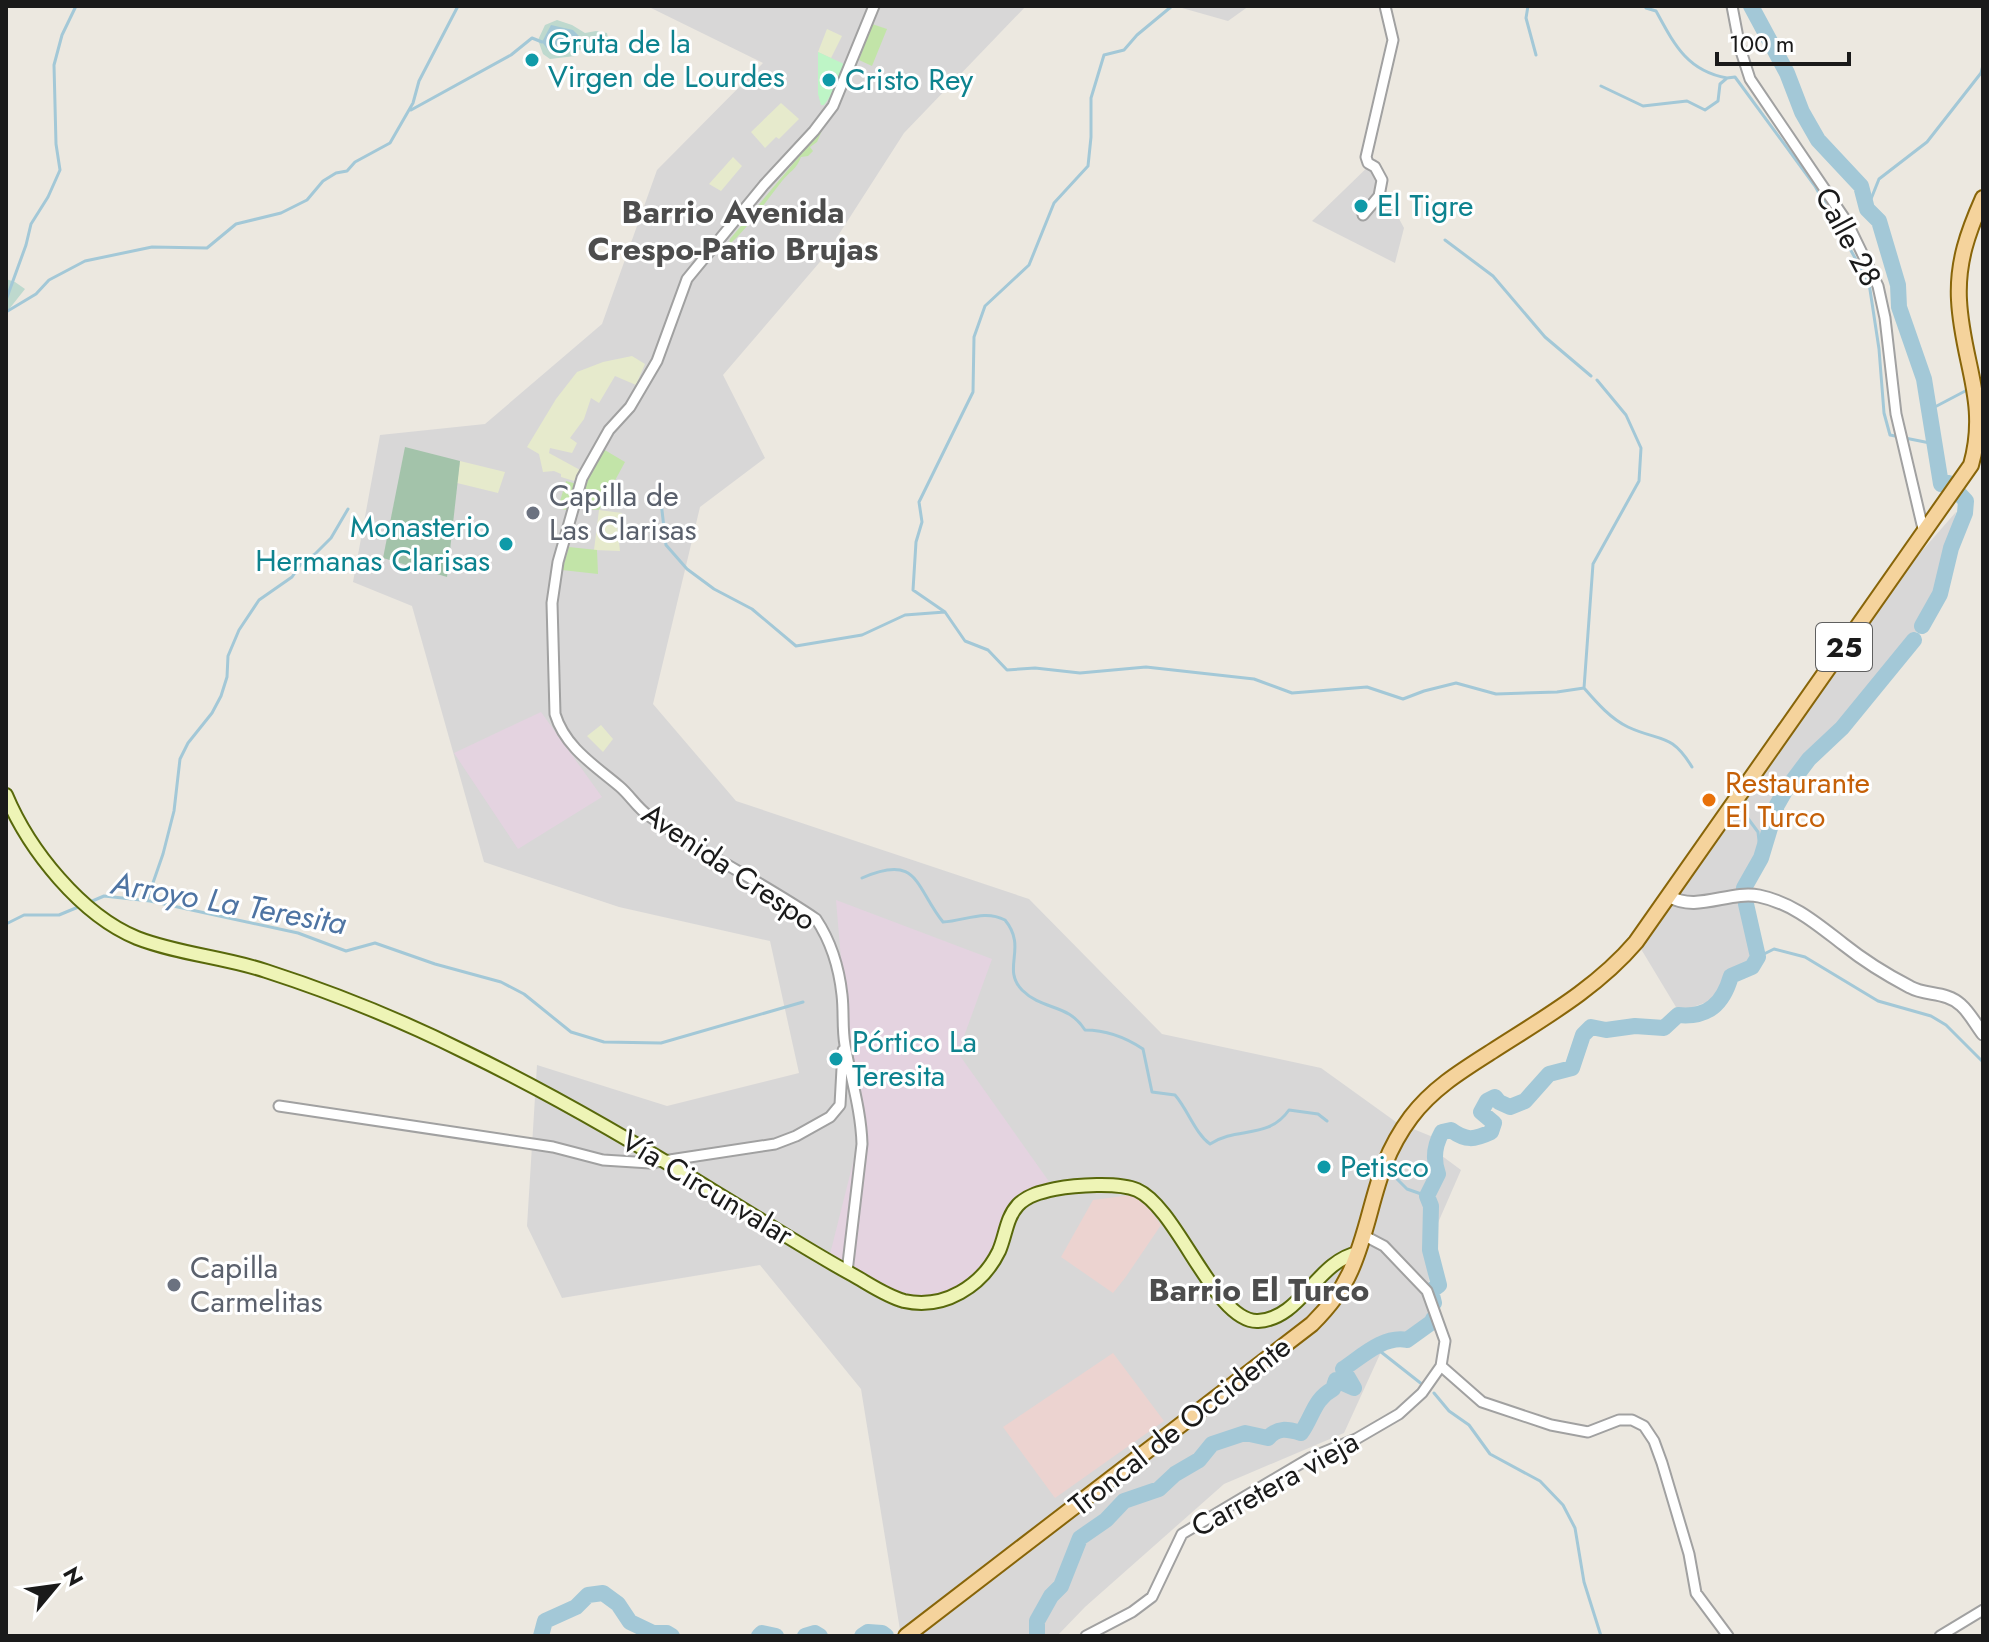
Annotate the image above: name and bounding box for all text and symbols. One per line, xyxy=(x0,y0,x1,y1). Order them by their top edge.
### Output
scale bar xyxy=(1717,16,1849,66)
place label: Gruta de la Virgen de Lourdes xyxy=(548,21,785,98)
text: 100 m xyxy=(1729,26,1795,61)
marker: Gruta de la Virgen de Lourdes xyxy=(523,51,541,69)
place label: Cristo Rey xyxy=(845,58,974,101)
marker: Cristo Rey xyxy=(820,71,838,89)
street label: Calle 28 xyxy=(1804,180,1892,294)
place label: El Tigre xyxy=(1377,184,1474,227)
district label: Barrio Avenida Crespo-Patio Brujas xyxy=(588,189,878,272)
marker: El Tigre xyxy=(1352,197,1370,215)
place label: Capilla de Las Clarisas xyxy=(549,474,697,551)
marker: Capilla de Las Clarisas xyxy=(524,504,542,522)
place label: Monasterio Hermanas Clarisas xyxy=(255,505,490,582)
marker: Monasterio Hermanas Clarisas xyxy=(497,535,515,553)
road number: 25 xyxy=(1816,623,1872,671)
place label: Restaurante El Turco xyxy=(1725,761,1870,838)
marker: Restaurante El Turco xyxy=(1700,791,1718,809)
street label: Avenida Crespo xyxy=(634,792,825,941)
water label: Arroyo La Teresita xyxy=(107,860,350,946)
place label: Pórtico La Teresita xyxy=(852,1020,977,1097)
marker: Pórtico La Teresita xyxy=(827,1050,845,1068)
street label: Vía Circunvalar xyxy=(613,1119,802,1256)
place label: Petisco xyxy=(1340,1145,1429,1188)
marker: Petisco xyxy=(1315,1158,1333,1176)
place label: Capilla Carmelitas xyxy=(190,1246,323,1323)
district label: Barrio El Turco xyxy=(1149,1267,1369,1313)
marker: Capilla Carmelitas xyxy=(165,1276,183,1294)
street label: Troncal de Occidente xyxy=(1060,1325,1300,1526)
street label: Carretera vieja xyxy=(1183,1420,1366,1547)
north arrow xyxy=(16,1546,96,1626)
text: N xyxy=(55,1561,92,1592)

